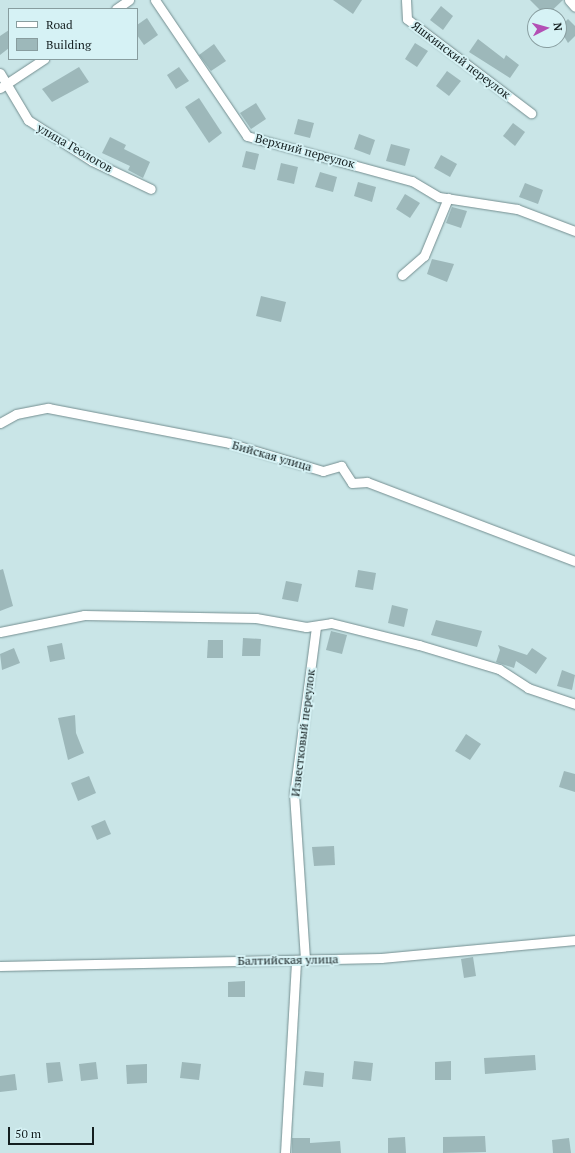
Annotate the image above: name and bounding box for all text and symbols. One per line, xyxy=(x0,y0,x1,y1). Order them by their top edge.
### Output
legend xyxy=(8,8,138,60)
north arrow xyxy=(527,8,567,48)
text: Road xyxy=(46,17,73,32)
street label: Яшкинский переулок xyxy=(409,18,513,102)
text: N xyxy=(551,22,565,32)
text: Building xyxy=(46,37,91,52)
street label: улица Геологов xyxy=(35,120,115,176)
street label: Верхний переулок xyxy=(254,131,356,171)
street label: Бийская улица xyxy=(230,438,314,474)
street label: Известковый переулок xyxy=(288,668,318,798)
street label: Балтийская улица xyxy=(237,952,339,968)
scale bar xyxy=(10,1119,96,1145)
text: 50 m xyxy=(15,1126,41,1141)

